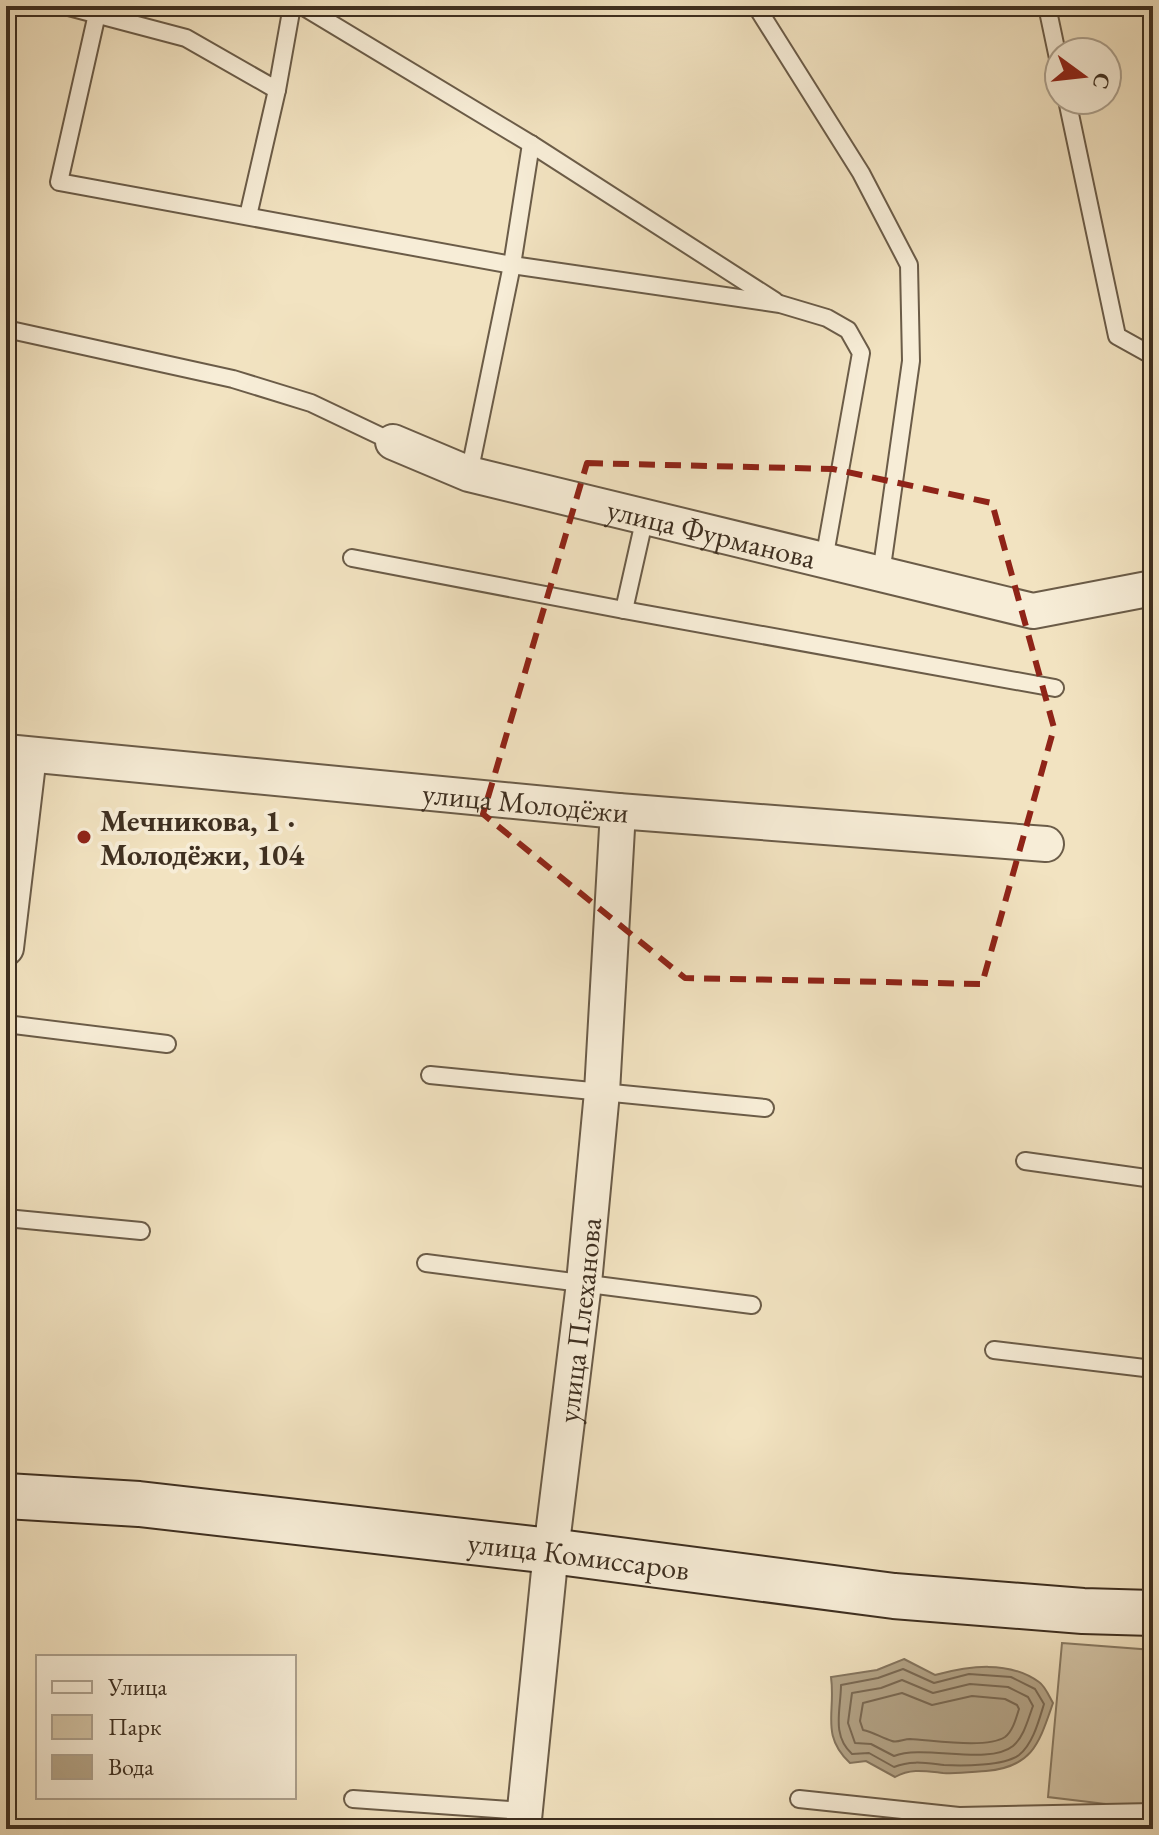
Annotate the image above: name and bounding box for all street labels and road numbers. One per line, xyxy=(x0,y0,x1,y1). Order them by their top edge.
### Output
street label: улица Фурманова xyxy=(603,489,820,577)
street label: улица Молодёжи xyxy=(421,773,630,831)
street label: улица Плеханова xyxy=(547,1216,610,1425)
street label: улица Комиссаров xyxy=(466,1522,692,1588)

